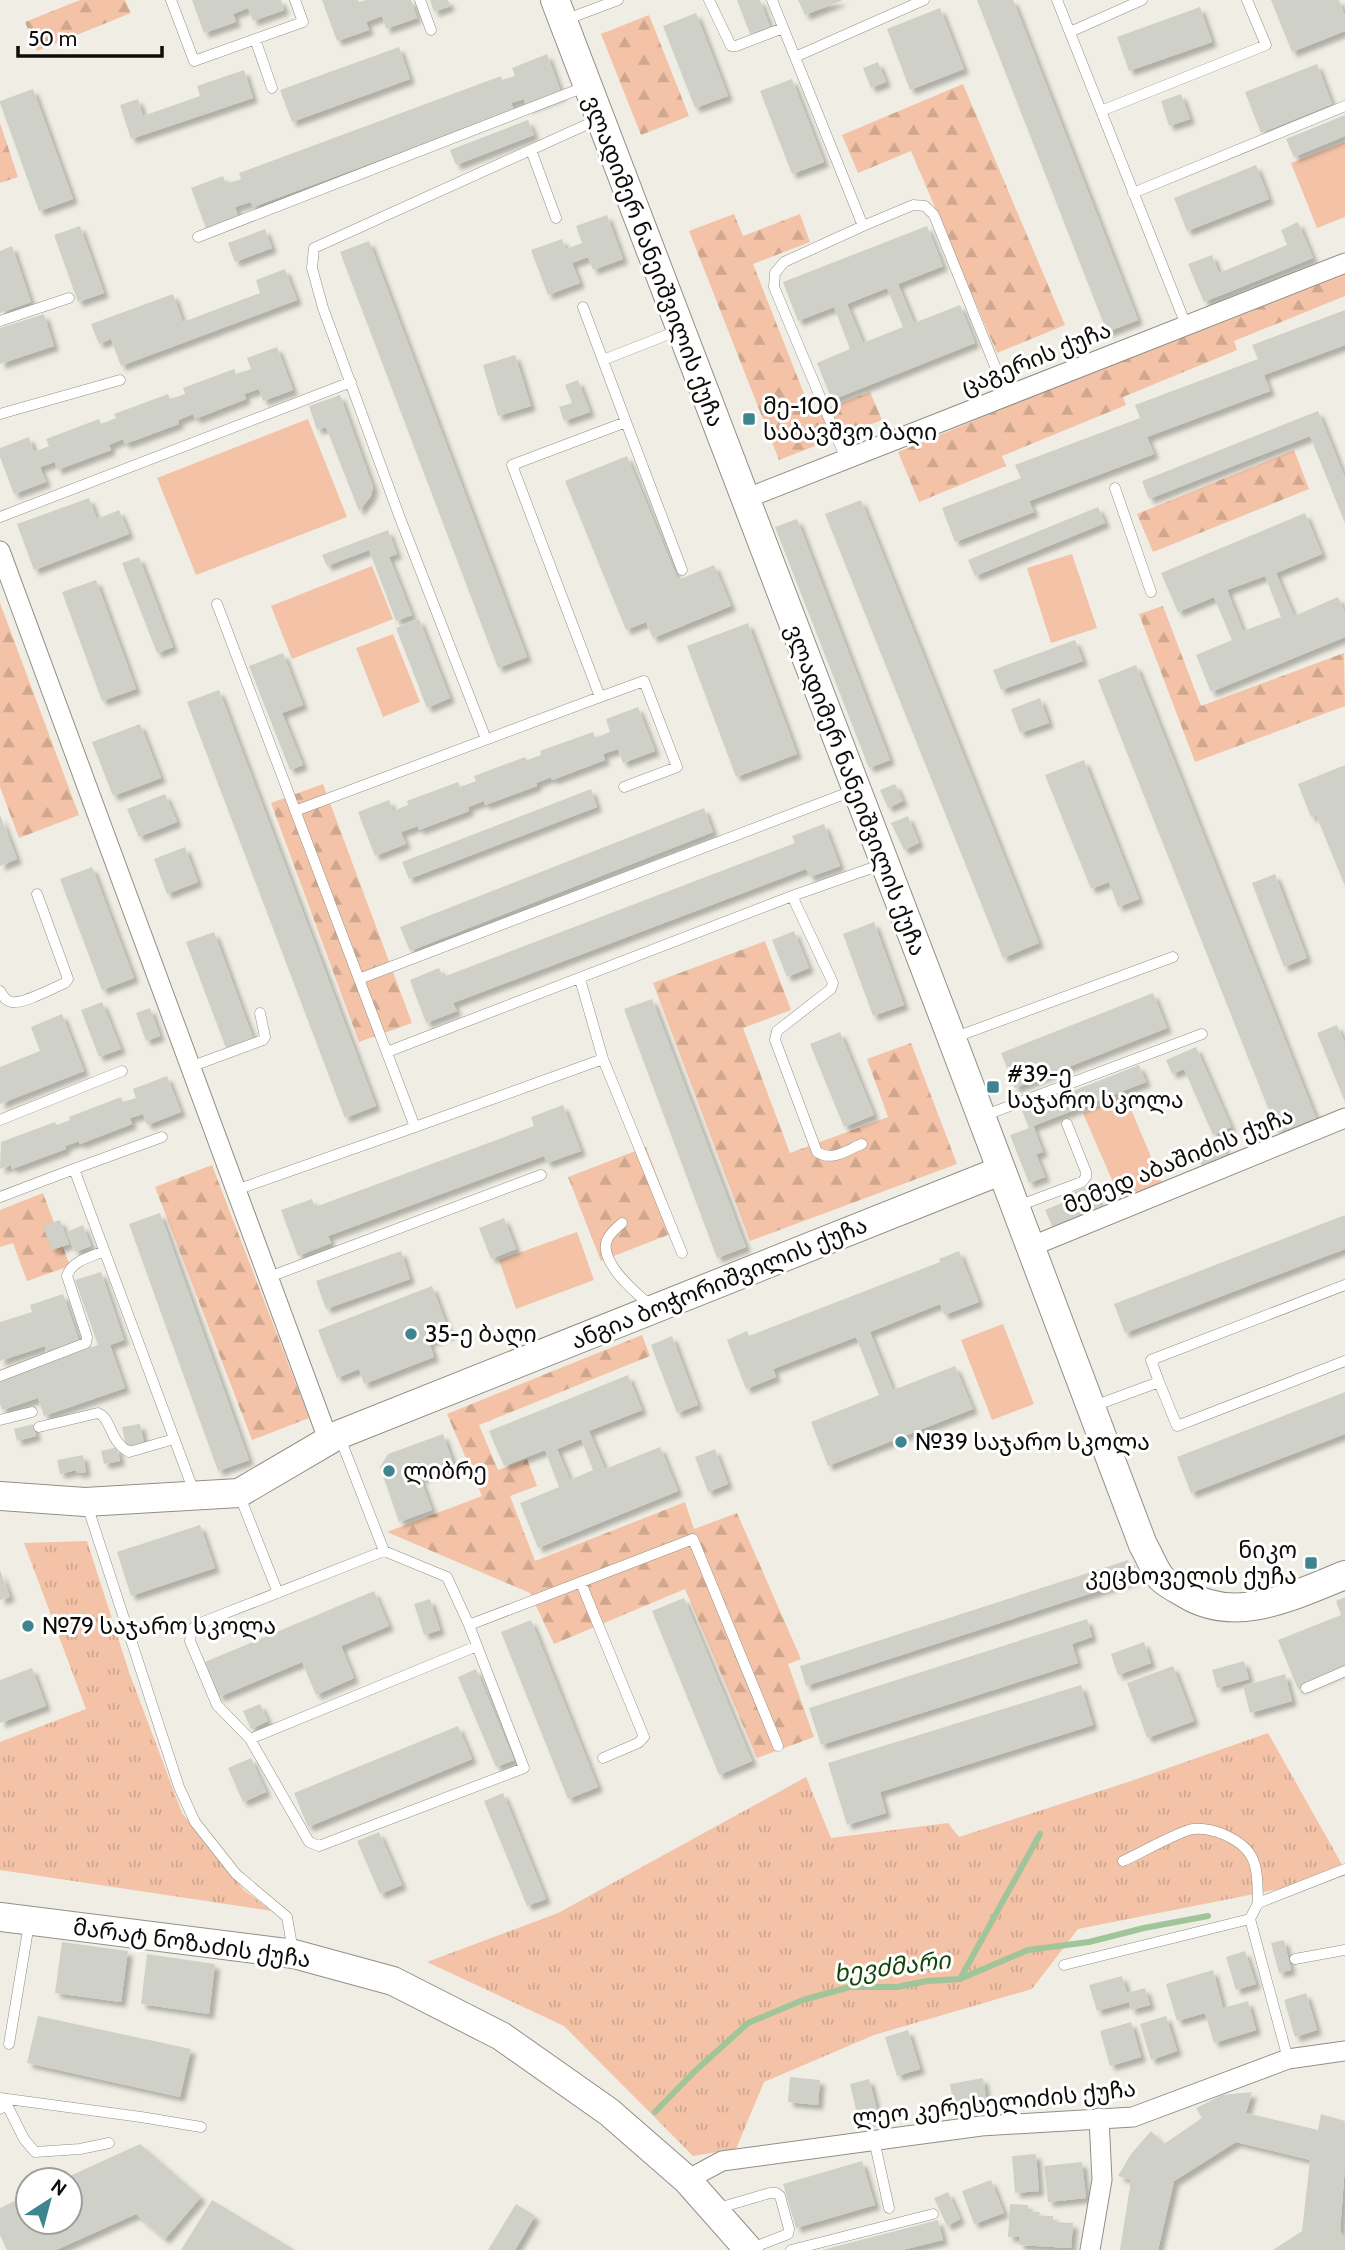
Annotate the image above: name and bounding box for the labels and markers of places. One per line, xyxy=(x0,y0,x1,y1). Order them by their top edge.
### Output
place label: მე-100 საბავშვო ბაღი xyxy=(763,392,937,446)
marker: მე-100 საბავშვო ბაღი xyxy=(741,411,757,427)
place label: #39-ე საჯარო სკოლა xyxy=(1007,1060,1184,1114)
marker: #39-ე საჯარო სკოლა xyxy=(985,1079,1001,1095)
place label: 35-ე ბაღი xyxy=(425,1320,537,1348)
marker: 35-ე ბაღი xyxy=(403,1326,419,1342)
place label: №39 საჯარო სკოლა xyxy=(915,1428,1150,1456)
marker: №39 საჯარო სკოლა xyxy=(893,1434,909,1450)
place label: ლიბრე xyxy=(403,1457,487,1485)
marker: ლიბრე xyxy=(381,1463,397,1479)
place label: ნიკო კეცხოველის ქუჩა xyxy=(1085,1536,1297,1590)
marker: ნიკო კეცხოველის ქუჩა xyxy=(1303,1555,1319,1571)
place label: №79 საჯარო სკოლა xyxy=(42,1612,276,1640)
marker: №79 საჯარო სკოლა xyxy=(20,1618,36,1634)

